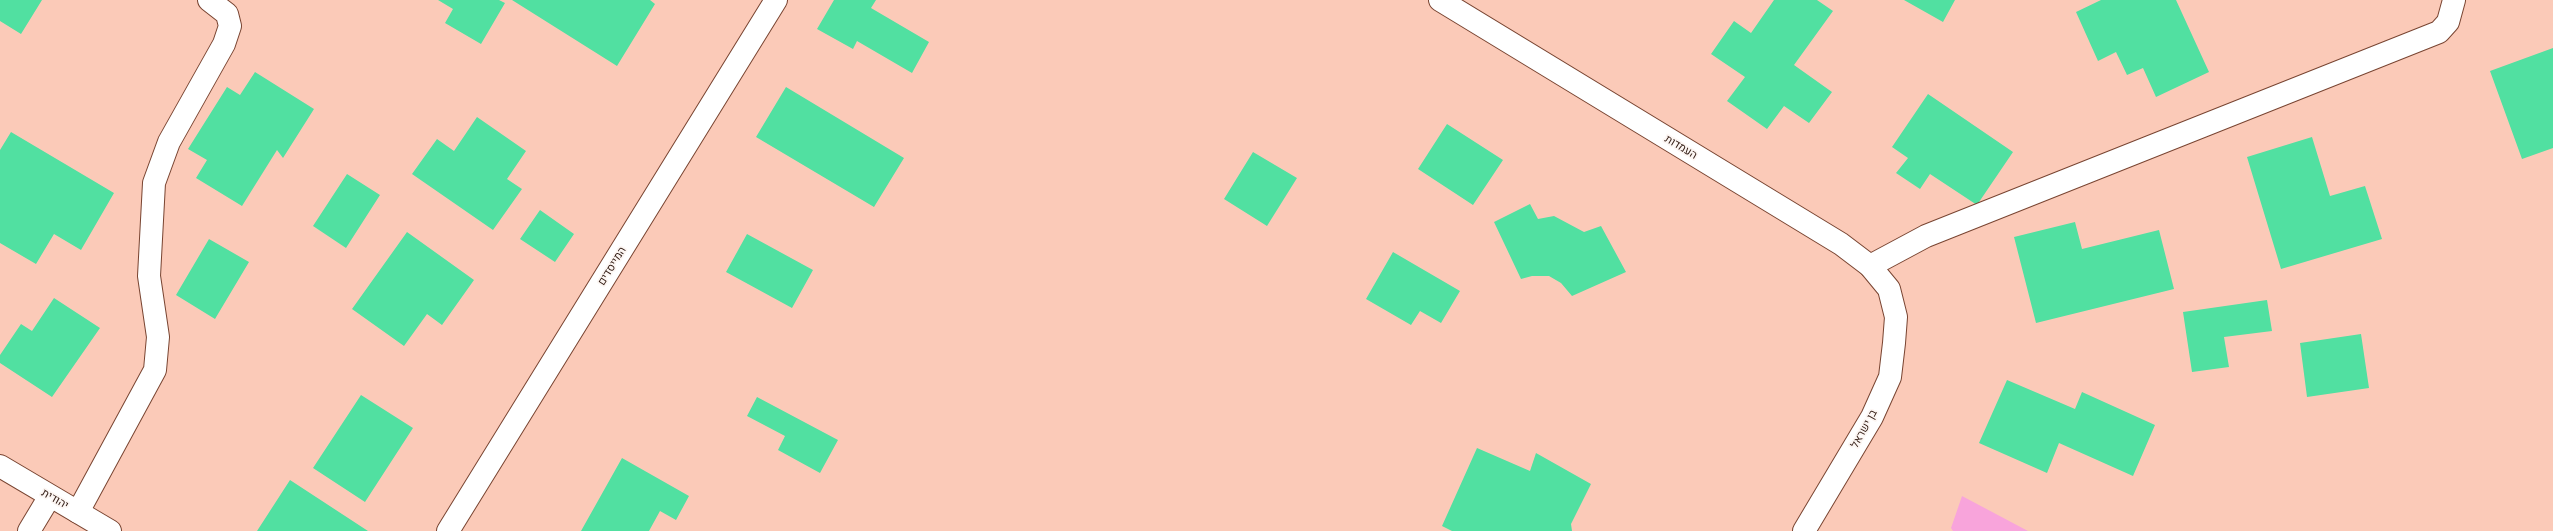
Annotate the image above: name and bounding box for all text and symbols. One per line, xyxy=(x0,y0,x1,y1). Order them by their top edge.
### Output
street label: העמדות xyxy=(1662,132,1700,162)
street label: המייסדים xyxy=(595,244,629,288)
street label: בן ישראל xyxy=(1848,407,1880,451)
street label: יהודית xyxy=(39,486,71,512)

